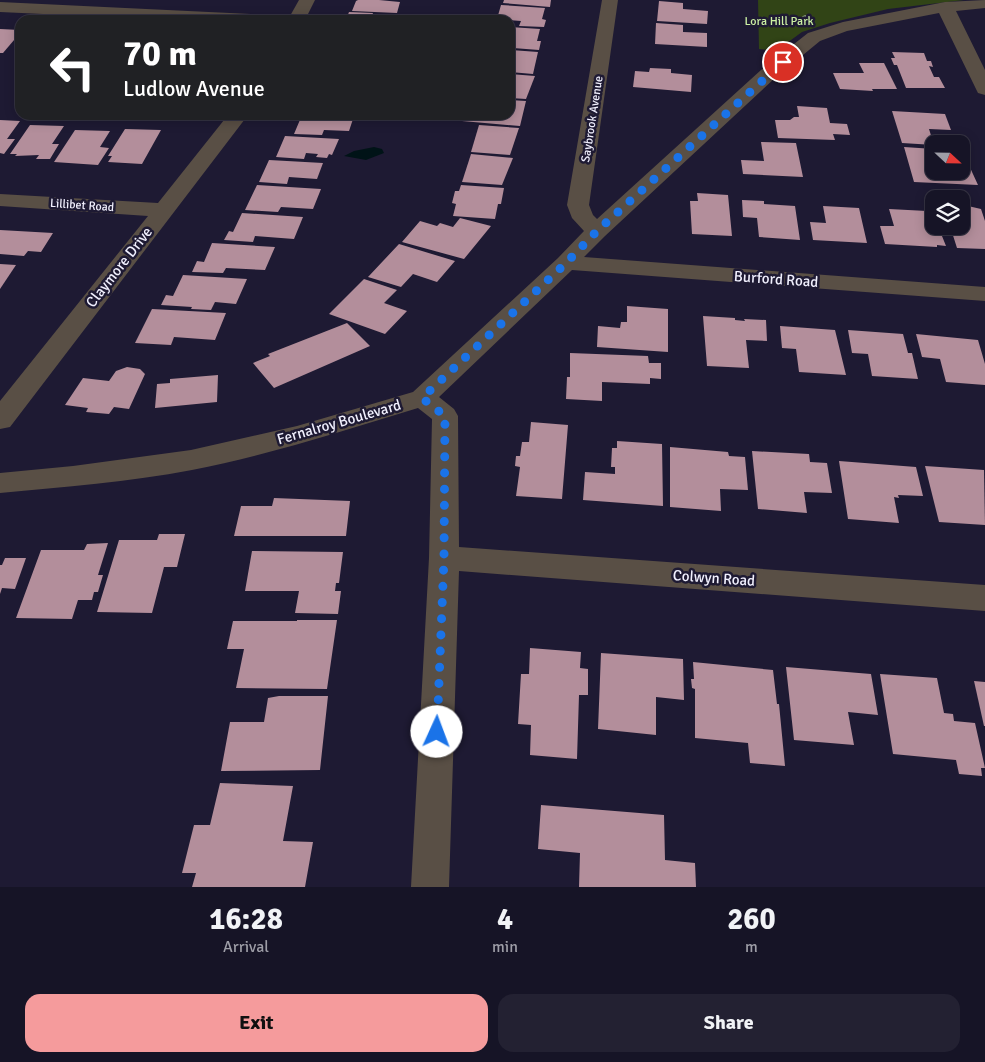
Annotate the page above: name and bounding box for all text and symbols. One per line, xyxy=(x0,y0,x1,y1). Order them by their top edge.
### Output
park label: Lora Hill Park xyxy=(744,14,814,29)
text: 70 m xyxy=(123,32,197,75)
icon: left xyxy=(40,35,105,100)
pin xyxy=(762,41,804,83)
icon: arrive xyxy=(769,48,797,76)
text: Ludlow Avenue xyxy=(123,75,265,102)
street label: Saybrook Avenue xyxy=(578,75,607,163)
north arrow xyxy=(925,135,970,180)
map controls xyxy=(925,135,970,235)
button: layers xyxy=(925,190,970,235)
street label: Lillibet Road xyxy=(49,196,115,215)
street label: Claymore Drive xyxy=(82,223,156,311)
street label: Burford Road xyxy=(733,267,819,291)
street label: Fernalroy Boulevard xyxy=(275,396,403,448)
street label: Colwyn Road xyxy=(672,566,756,590)
position arrow xyxy=(410,705,462,757)
text: 16:28 xyxy=(209,901,283,938)
text: 4 xyxy=(497,901,513,938)
text: 260 xyxy=(727,901,776,938)
text: Arrival xyxy=(223,937,269,957)
text: min xyxy=(492,937,518,957)
text: m xyxy=(745,937,758,957)
button: Exit xyxy=(25,994,488,1052)
button: Share xyxy=(498,994,960,1052)

